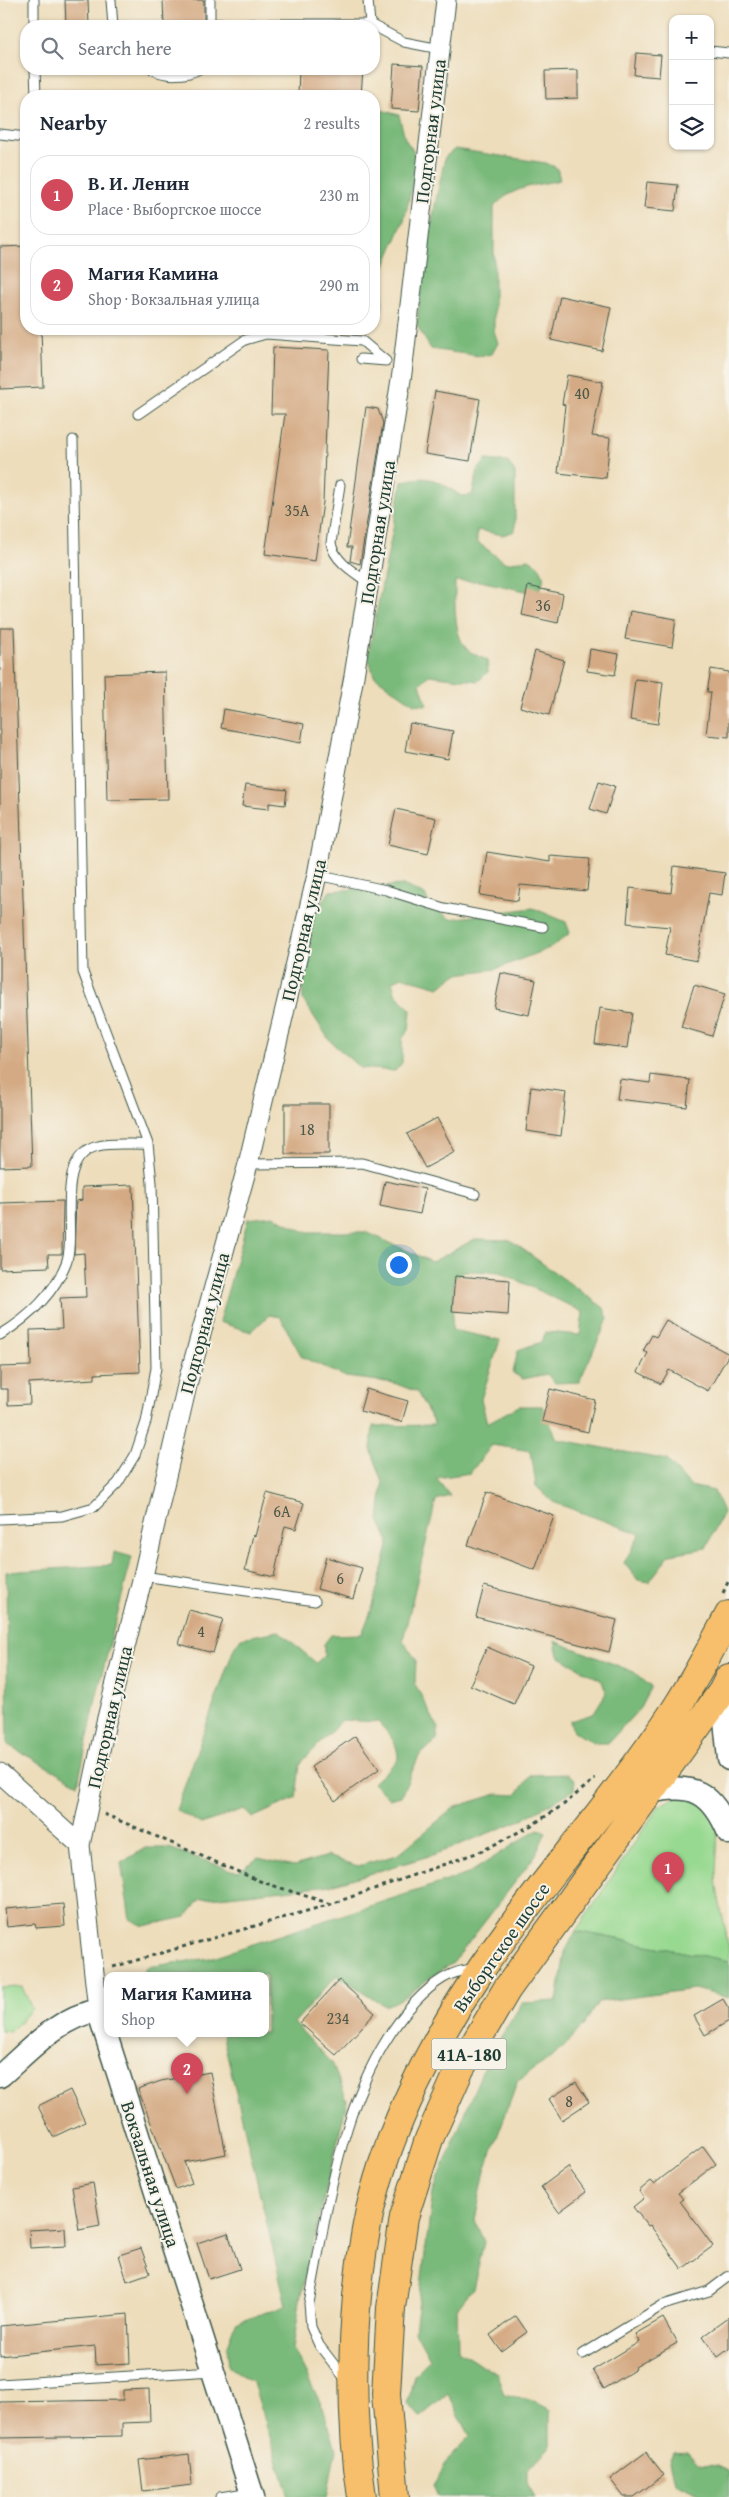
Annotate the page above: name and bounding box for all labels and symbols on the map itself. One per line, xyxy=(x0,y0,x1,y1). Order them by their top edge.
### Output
street label: Подгорная улица xyxy=(407,57,453,205)
house number: 40 xyxy=(574,381,590,405)
street label: Подгорная улица xyxy=(352,458,402,606)
house number: 35А xyxy=(284,498,310,522)
house number: 36 xyxy=(535,593,551,617)
street label: Подгорная улица xyxy=(273,856,333,1004)
house number: 18 xyxy=(299,1117,315,1141)
street label: Подгорная улица xyxy=(172,1249,236,1397)
your location xyxy=(386,1252,412,1278)
house number: 6А xyxy=(273,1499,291,1523)
house number: 6 xyxy=(336,1566,344,1590)
house number: 4 xyxy=(197,1619,205,1643)
street label: Подгорная улица xyxy=(79,1643,139,1791)
pin: 1 xyxy=(652,1852,684,1893)
street label: Выборгское шоссе xyxy=(446,1876,556,2018)
house number: 234 xyxy=(326,2006,350,2030)
road number: 41А-180 xyxy=(432,2038,506,2070)
pin: 2 xyxy=(171,2053,203,2094)
house number: 8 xyxy=(565,2089,573,2113)
street label: Вокзальная улица xyxy=(114,2097,188,2251)

